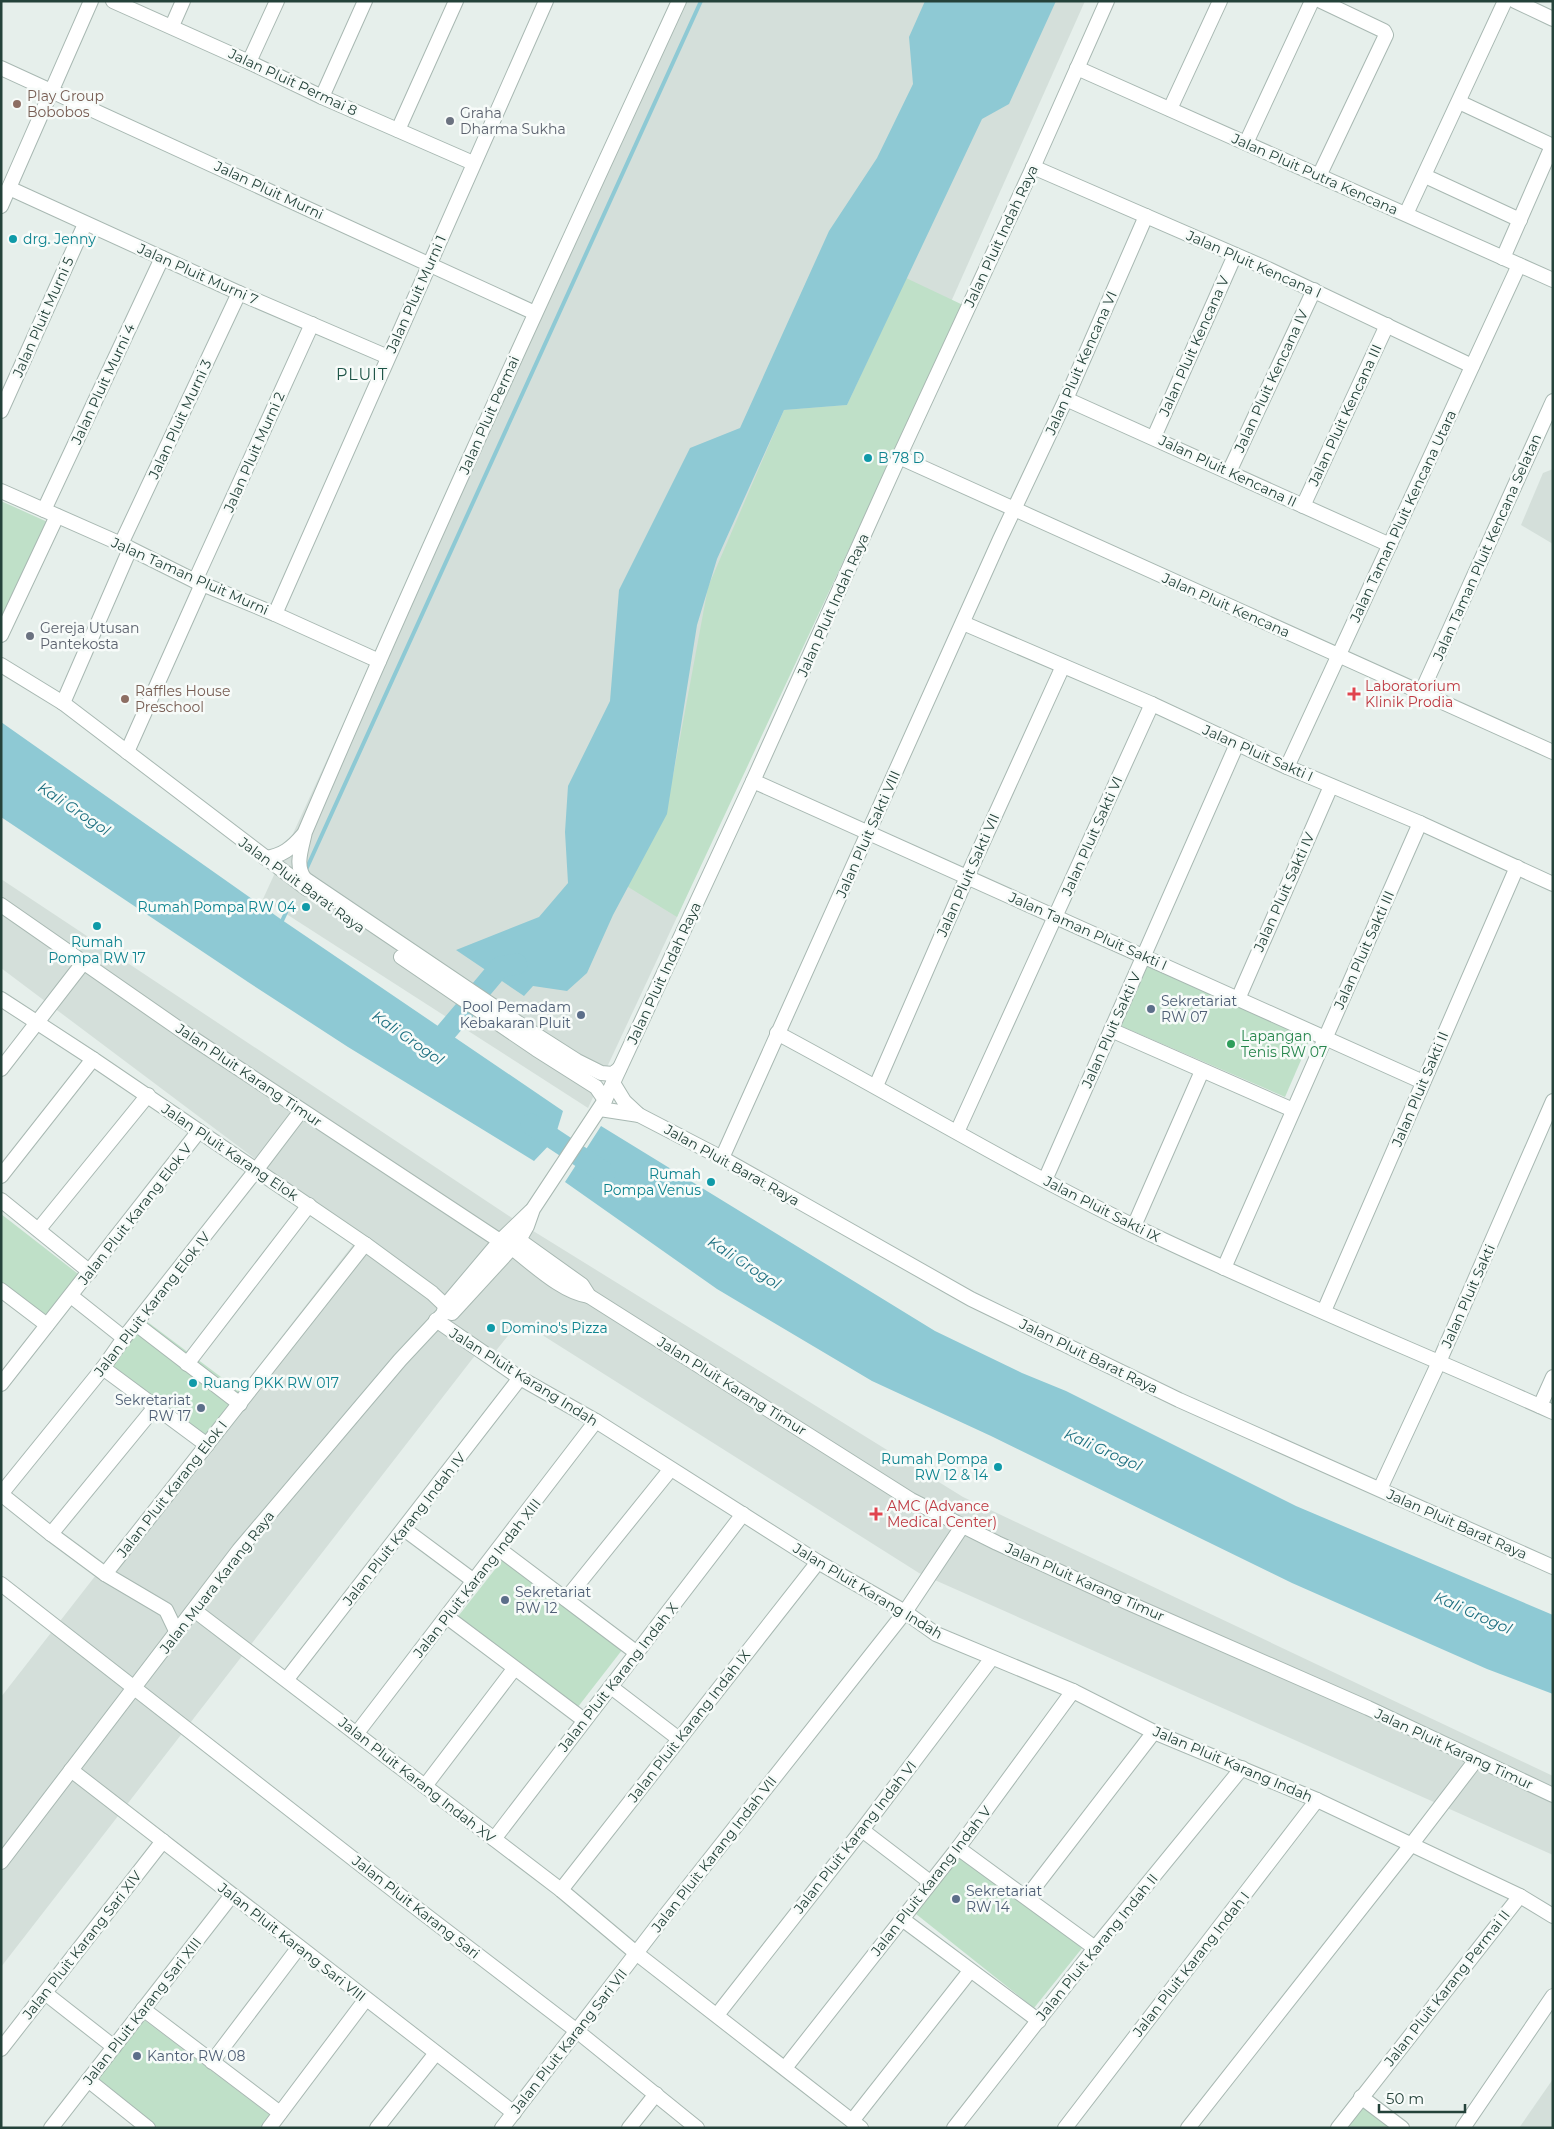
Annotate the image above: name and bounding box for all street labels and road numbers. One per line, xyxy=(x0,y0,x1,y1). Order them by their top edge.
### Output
street label: Jalan Pluit Permai 8 xyxy=(225,44,360,120)
street label: Jalan Pluit Putra Kencana xyxy=(1228,129,1401,219)
street label: Jalan Pluit Murni xyxy=(211,156,326,223)
street label: Jalan Pluit Indah Raya xyxy=(960,162,1042,311)
street label: Jalan Pluit Kencana I xyxy=(1183,226,1324,302)
street label: Jalan Pluit Murni 1 xyxy=(382,232,450,357)
street label: Jalan Pluit Murni 7 xyxy=(134,239,261,309)
street label: Jalan Pluit Murni 5 xyxy=(8,254,78,381)
street label: Jalan Pluit Kencana V xyxy=(1155,273,1233,420)
street label: Jalan Pluit Kencana VI xyxy=(1041,288,1121,439)
street label: Jalan Pluit Kencana IV xyxy=(1230,307,1312,456)
street label: Jalan Pluit Murni 4 xyxy=(67,320,139,448)
street label: Jalan Pluit Kencana III xyxy=(1304,341,1386,490)
street label: Jalan Pluit Permai xyxy=(454,353,523,478)
street label: Jalan Pluit Murni 3 xyxy=(144,356,216,482)
street label: Jalan Pluit Murni 2 xyxy=(219,389,289,516)
street label: Jalan Taman Pluit Kencana Utara xyxy=(1345,407,1460,626)
street label: Jalan Pluit Kencana II xyxy=(1155,431,1300,511)
street label: Jalan Taman Pluit Kencana Selatan xyxy=(1428,431,1545,664)
street label: Jalan Pluit Indah Raya xyxy=(793,531,873,680)
street label: Jalan Taman Pluit Murni xyxy=(108,533,271,619)
street label: Jalan Pluit Kencana xyxy=(1158,568,1293,641)
street label: Jalan Pluit Sakti I xyxy=(1199,720,1316,785)
street label: Jalan Pluit Sakti VIII xyxy=(831,768,904,901)
street label: Jalan Pluit Sakti VI xyxy=(1057,774,1126,899)
street label: Jalan Pluit Sakti VII xyxy=(932,811,1003,940)
street label: Jalan Pluit Sakti IV xyxy=(1249,829,1319,955)
street label: Jalan Pluit Barat Raya xyxy=(235,833,369,937)
street label: Jalan Taman Pluit Sakti I xyxy=(1005,888,1170,974)
street label: Jalan Pluit Sakti III xyxy=(1329,888,1398,1013)
street label: Jalan Pluit Indah Raya xyxy=(623,899,705,1048)
street label: Jalan Pluit Sakti V xyxy=(1077,969,1145,1092)
street label: Jalan Pluit Karang Timur xyxy=(172,1019,326,1131)
street label: Jalan Pluit Sakti II xyxy=(1387,1029,1452,1150)
street label: Jalan Pluit Karang Elok xyxy=(157,1099,302,1205)
street label: Jalan Pluit Barat Raya xyxy=(660,1120,803,1210)
street label: Jalan Pluit Karang Elok V xyxy=(74,1140,196,1289)
street label: Jalan Pluit Sakti IX xyxy=(1040,1171,1163,1246)
street label: Jalan Pluit Karang Elok IV xyxy=(89,1228,214,1381)
street label: Jalan Pluit Sakti xyxy=(1437,1241,1499,1351)
street label: Jalan Pluit Barat Raya xyxy=(1016,1314,1161,1397)
street label: Jalan Pluit Karang Indah xyxy=(446,1323,602,1430)
street label: Jalan Pluit Karang Timur xyxy=(653,1332,810,1440)
street label: Jalan Pluit Karang Elok I xyxy=(112,1417,231,1562)
street label: Jalan Pluit Karang Indah IV xyxy=(338,1449,469,1610)
street label: Jalan Pluit Barat Raya xyxy=(1383,1485,1530,1563)
street label: Jalan Pluit Karang Indah XIII xyxy=(409,1495,545,1662)
street label: Jalan Muara Karang Raya xyxy=(155,1507,278,1658)
street label: Jalan Pluit Karang Timur xyxy=(1002,1538,1168,1625)
street label: Jalan Pluit Karang Indah xyxy=(789,1539,946,1643)
street label: Jalan Pluit Karang Indah X xyxy=(554,1599,682,1756)
street label: Jalan Pluit Karang Indah IX xyxy=(623,1646,754,1807)
street label: Jalan Pluit Karang Timur xyxy=(1371,1704,1536,1794)
street label: Jalan Pluit Karang Indah XV xyxy=(334,1713,499,1847)
street label: Jalan Pluit Karang Indah xyxy=(1150,1722,1316,1806)
street label: Jalan Pluit Karang Indah VI xyxy=(789,1757,920,1918)
street label: Jalan Pluit Karang Indah VII xyxy=(647,1772,781,1936)
street label: Jalan Pluit Karang Indah V xyxy=(866,1802,995,1960)
street label: Jalan Pluit Karang Sari xyxy=(348,1851,483,1962)
street label: Jalan Pluit Karang Sari XIV xyxy=(18,1867,146,2024)
street label: Jalan Pluit Karang Indah II xyxy=(1032,1870,1162,2025)
street label: Jalan Pluit Karang Sari VIII xyxy=(214,1878,370,2005)
street label: Jalan Pluit Karang Indah I xyxy=(1128,1888,1253,2041)
street label: Jalan Pluit Karang Permai II xyxy=(1380,1906,1514,2071)
street label: Jalan Pluit Karang Sari XIII xyxy=(78,1934,205,2089)
street label: Jalan Pluit Karang Sari VII xyxy=(506,1965,631,2118)

